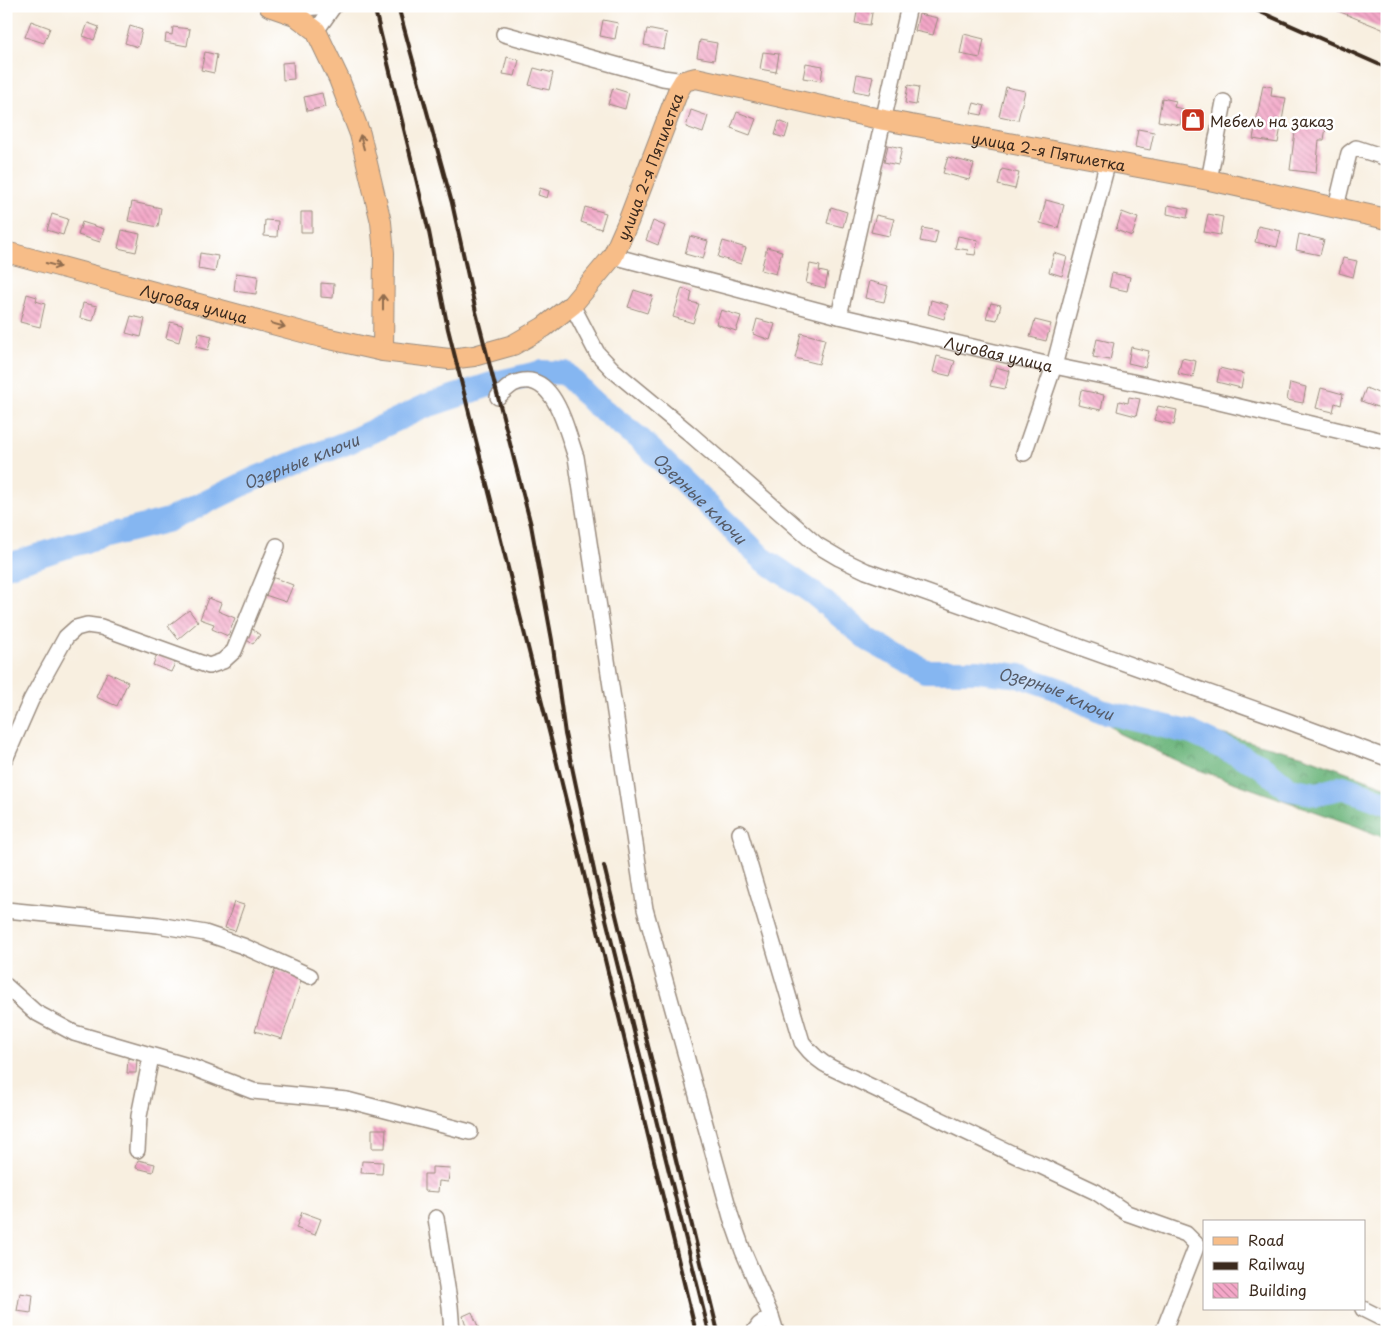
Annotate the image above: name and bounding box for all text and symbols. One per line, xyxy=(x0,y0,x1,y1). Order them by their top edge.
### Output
street label: улица 2-я Пятилетка xyxy=(610,89,688,244)
shop icon: Мебель на заказ xyxy=(1180,107,1206,133)
place label: Мебель на заказ xyxy=(1210,109,1334,132)
street label: улица 2-я Пятилетка xyxy=(970,125,1128,176)
one-way arrow xyxy=(357,134,366,150)
one-way arrow xyxy=(45,261,61,270)
street label: Луговая улица xyxy=(138,277,251,328)
one-way arrow xyxy=(378,294,388,310)
one-way arrow xyxy=(269,321,285,331)
street label: Луговая улица xyxy=(943,329,1056,377)
water label: Озерные ключи xyxy=(239,427,364,495)
water label: Озерные ключи xyxy=(648,446,753,550)
water label: Озерные ключи xyxy=(997,661,1117,726)
legend xyxy=(1203,1220,1366,1310)
text: Road xyxy=(1248,1228,1284,1251)
text: Railway xyxy=(1248,1252,1305,1275)
text: Building xyxy=(1248,1278,1307,1301)

